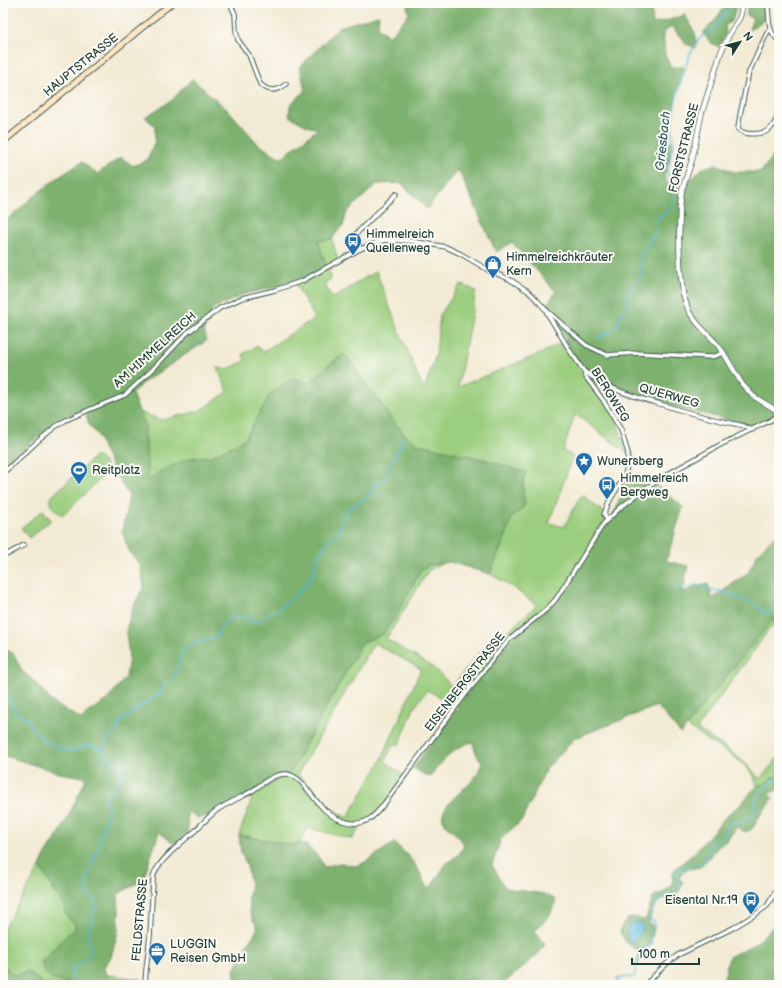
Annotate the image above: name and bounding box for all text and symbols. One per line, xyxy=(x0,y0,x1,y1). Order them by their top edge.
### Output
north arrow xyxy=(720,22,760,62)
text: N xyxy=(740,29,755,44)
street label: HAUPTSTRASSE xyxy=(41,30,121,100)
street label: FORSTSTRASSE xyxy=(666,102,702,194)
water label: Griesbach xyxy=(652,110,674,172)
place label: Himmelreich Quellenweg xyxy=(366,227,435,256)
bus stop icon: Himmelreich Quellenweg xyxy=(343,231,363,256)
place label: Himmelreichkräuter Kern xyxy=(506,250,613,279)
shop icon: Himmelreichkräuter Kern xyxy=(483,254,503,279)
street label: AM HIMMELREICH xyxy=(110,309,200,391)
street label: BERGWEG xyxy=(587,365,633,425)
street label: QUERWEG xyxy=(637,380,701,412)
place icon: Wunersberg xyxy=(574,451,594,476)
place label: Wunersberg xyxy=(597,454,663,469)
sports icon: Reitplatz xyxy=(69,460,89,485)
place label: Reitplatz xyxy=(92,463,140,478)
place label: Himmelreich Bergweg xyxy=(620,471,689,500)
bus stop icon: Himmelreich Bergweg xyxy=(597,475,617,500)
street label: EISENBERGSTRASSE xyxy=(422,629,509,735)
street label: FELDSTRASSE xyxy=(129,878,151,962)
bus stop icon: Eisental Nr.19 xyxy=(741,890,761,915)
place label: Eisental Nr.19 xyxy=(665,893,738,908)
place label: LUGGIN Reisen GmbH xyxy=(170,937,246,966)
scale bar xyxy=(632,940,699,966)
office icon: LUGGIN Reisen GmbH xyxy=(147,941,167,966)
text: 100 m xyxy=(638,947,670,962)

